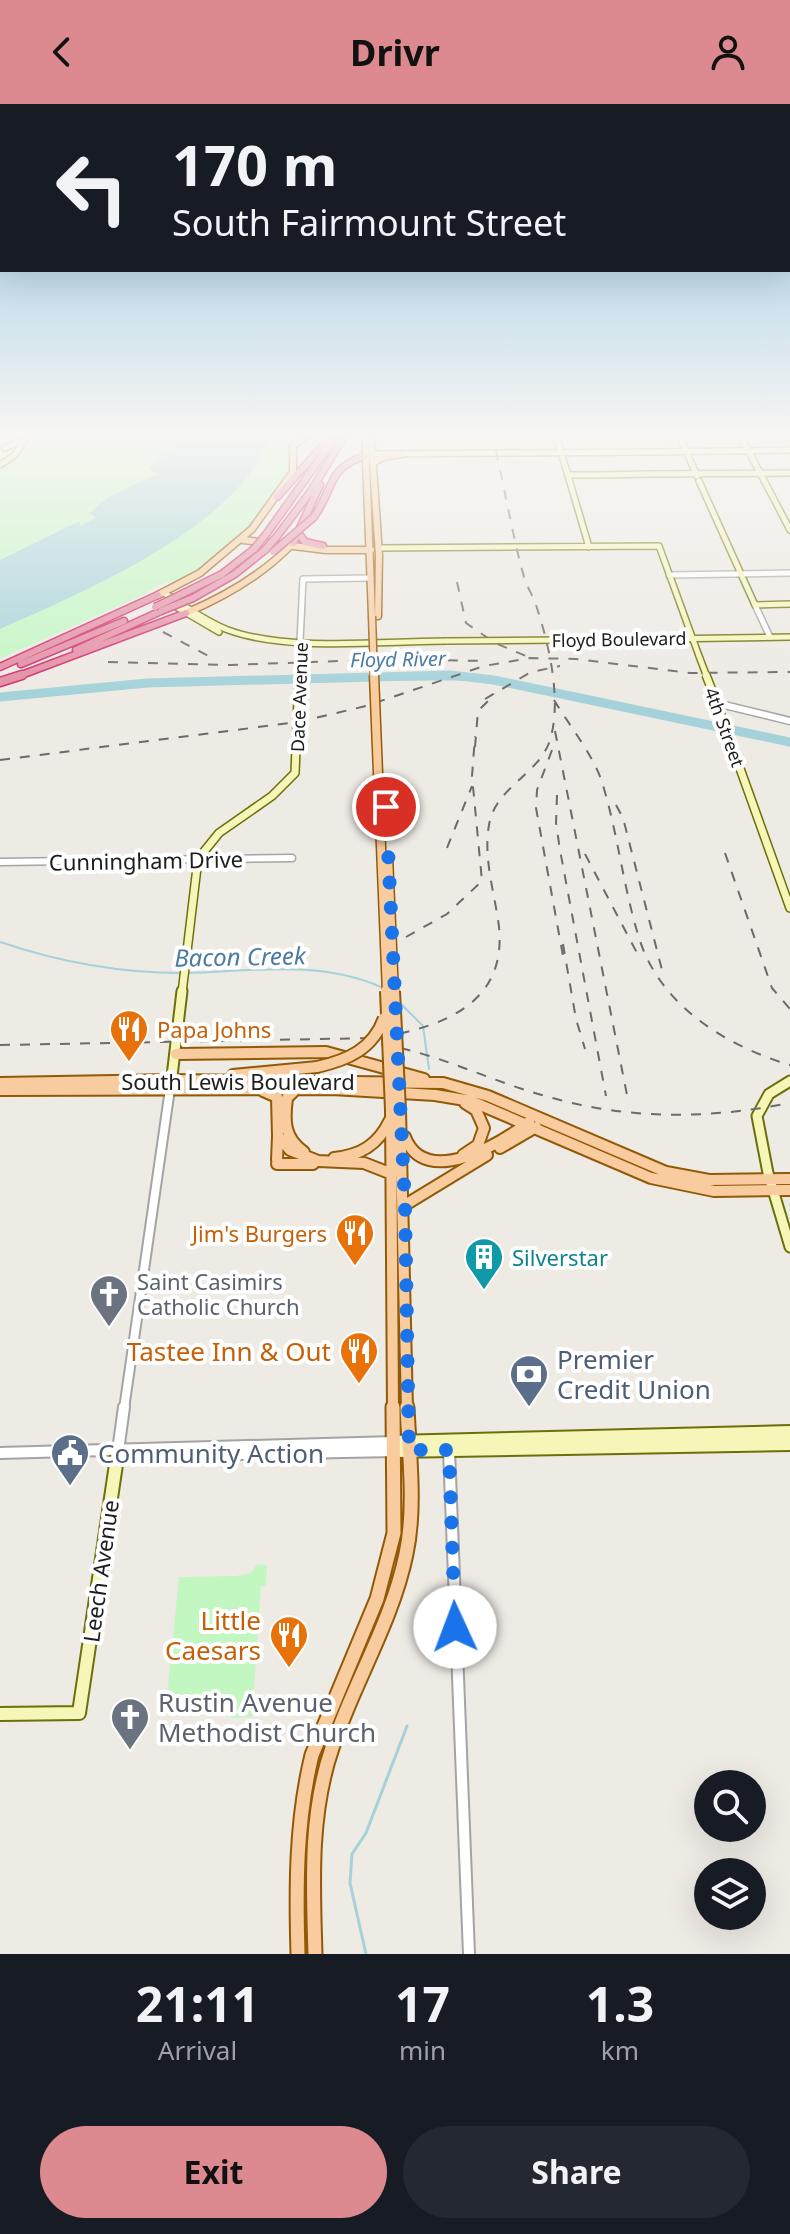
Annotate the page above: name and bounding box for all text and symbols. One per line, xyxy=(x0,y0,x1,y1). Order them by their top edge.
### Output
text: Drivr xyxy=(350,28,440,77)
icon: back xyxy=(40,30,84,74)
icon: person xyxy=(706,30,750,74)
text: 170 m xyxy=(172,126,337,202)
icon: left xyxy=(40,136,144,240)
text: South Fairmount Street xyxy=(172,198,566,247)
street label: Floyd Boulevard xyxy=(551,626,687,652)
street label: Dace Avenue xyxy=(285,642,313,752)
water label: Floyd River xyxy=(350,645,447,673)
street label: 4th Street xyxy=(700,684,751,771)
pin xyxy=(352,773,420,841)
icon: arrive xyxy=(364,785,408,829)
street label: Cunningham Drive xyxy=(49,843,243,877)
water label: Bacon Creek xyxy=(174,938,307,974)
restaurant icon: Papa Johns xyxy=(108,1008,150,1063)
place label: Papa Johns xyxy=(157,1014,271,1044)
street label: South Lewis Boulevard xyxy=(121,1066,355,1096)
restaurant icon: Jim's Burgers xyxy=(334,1212,376,1267)
place label: Jim's Burgers xyxy=(190,1218,327,1248)
building icon: Silverstar xyxy=(463,1236,505,1291)
place label: Silverstar xyxy=(512,1242,608,1272)
place label: Saint Casimirs Catholic Church xyxy=(137,1266,300,1321)
church icon: Saint Casimirs Catholic Church xyxy=(88,1273,130,1328)
restaurant icon: Tastee Inn & Out xyxy=(338,1330,380,1385)
place label: Tastee Inn & Out xyxy=(127,1333,331,1369)
place label: Premier Credit Union xyxy=(557,1341,711,1407)
bank icon: Premier Credit Union xyxy=(508,1353,550,1408)
public building icon: Community Action xyxy=(49,1432,91,1487)
place label: Community Action xyxy=(98,1435,324,1471)
street label: Leech Avenue xyxy=(75,1498,125,1644)
position arrow xyxy=(413,1585,497,1669)
place label: Little Caesars xyxy=(165,1602,261,1668)
restaurant icon: Little Caesars xyxy=(268,1614,310,1669)
place label: Rustin Avenue Methodist Church xyxy=(158,1684,376,1750)
church icon: Rustin Avenue Methodist Church xyxy=(109,1696,151,1751)
map controls xyxy=(694,1770,766,1930)
button: search xyxy=(694,1770,766,1842)
button: layers xyxy=(694,1858,766,1930)
text: 21:11 xyxy=(136,1971,259,2036)
text: 17 xyxy=(395,1971,450,2036)
text: 1.3 xyxy=(586,1971,654,2036)
text: Arrival xyxy=(158,2032,237,2068)
text: min xyxy=(399,2032,446,2068)
text: km xyxy=(601,2032,639,2068)
button: Exit xyxy=(40,2126,387,2218)
button: Share xyxy=(403,2126,750,2218)

